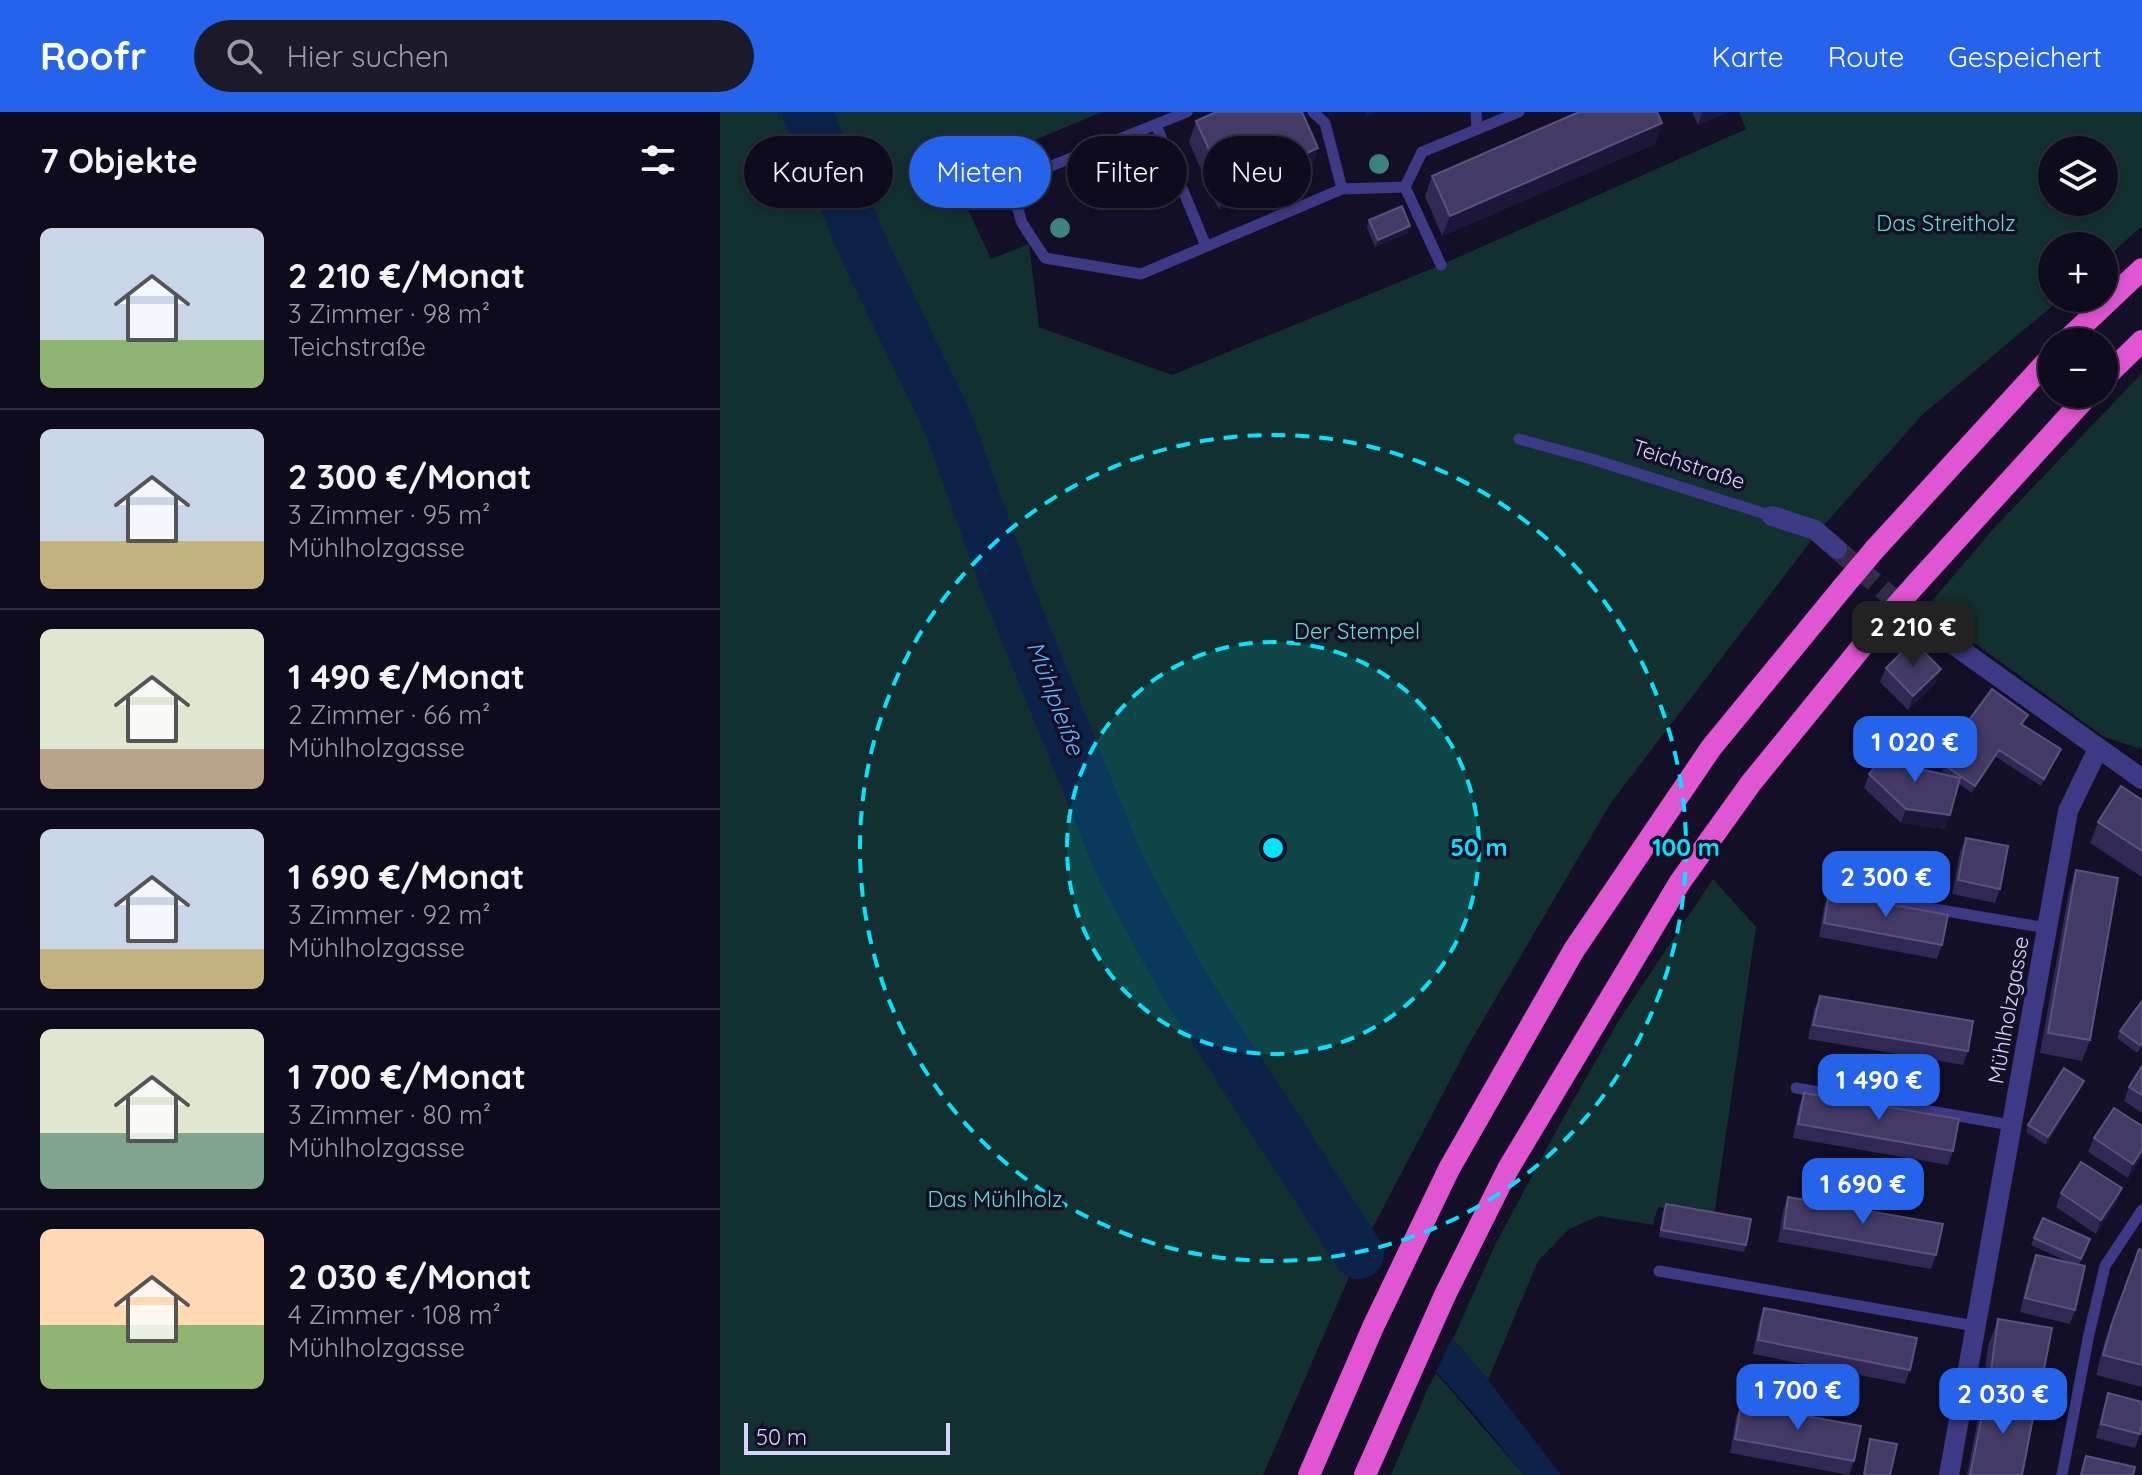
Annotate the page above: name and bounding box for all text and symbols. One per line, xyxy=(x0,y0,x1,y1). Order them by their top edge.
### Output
search box xyxy=(194,20,754,92)
text: Roofr xyxy=(40,32,146,80)
icon: search xyxy=(222,34,266,78)
text: Hier suchen xyxy=(286,37,449,75)
text: Karte xyxy=(1712,39,1784,74)
text: Route xyxy=(1828,39,1904,74)
text: Gespeichert xyxy=(1948,39,2102,74)
chip: Kaufen xyxy=(744,136,893,208)
chip: Mieten xyxy=(909,136,1051,208)
chip: Filter xyxy=(1067,136,1187,208)
chip: Neu xyxy=(1203,136,1311,208)
map controls xyxy=(2038,136,2118,408)
button: layers xyxy=(2038,136,2118,216)
icon: filters xyxy=(636,138,680,182)
text: 7 Objekte xyxy=(40,139,198,182)
park label: Das Streitholz xyxy=(1876,209,2016,237)
button: + xyxy=(2038,232,2118,312)
text: 2 210 €/Monat xyxy=(288,254,525,297)
icon: home xyxy=(104,260,200,356)
text: 3 Zimmer · 98 m² xyxy=(288,297,490,330)
button: − xyxy=(2038,328,2118,408)
text: Teichstraße xyxy=(288,330,426,363)
street label: Teichstraße xyxy=(1629,433,1749,495)
text: 2 300 €/Monat xyxy=(288,455,532,498)
icon: home xyxy=(104,461,200,557)
text: 3 Zimmer · 95 m² xyxy=(288,498,490,531)
text: Mühlholzgasse xyxy=(288,531,465,564)
pin: 2 210 € xyxy=(1839,601,1987,669)
text: 2 210 € xyxy=(1870,610,1956,643)
park label: Der Stempel xyxy=(1294,617,1420,645)
water label: Mühlpleiße xyxy=(1021,637,1092,760)
text: 1 490 €/Monat xyxy=(288,655,525,698)
icon: home xyxy=(104,661,200,757)
text: 2 Zimmer · 66 m² xyxy=(288,698,490,731)
pin: 1 020 € xyxy=(1841,716,1989,784)
text: 1 020 € xyxy=(1871,725,1959,758)
text: Mühlholzgasse xyxy=(288,731,465,764)
text: 50 m xyxy=(1450,832,1508,862)
text: 100 m xyxy=(1652,832,1720,862)
centre of rings xyxy=(1259,834,1287,862)
pin: 2 300 € xyxy=(1812,851,1960,919)
text: 1 690 €/Monat xyxy=(288,855,524,898)
text: 2 300 € xyxy=(1840,860,1932,893)
icon: home xyxy=(104,861,200,957)
text: 3 Zimmer · 92 m² xyxy=(288,898,490,931)
text: Mühlholzgasse xyxy=(288,931,465,964)
street label: Mühlholzgasse xyxy=(1981,934,2035,1086)
pin: 1 490 € xyxy=(1805,1054,1953,1122)
text: 1 700 €/Monat xyxy=(288,1055,526,1098)
icon: home xyxy=(104,1061,200,1157)
text: 1 490 € xyxy=(1836,1063,1922,1096)
text: 3 Zimmer · 80 m² xyxy=(288,1098,491,1131)
text: Mühlholzgasse xyxy=(288,1131,465,1164)
pin: 1 690 € xyxy=(1789,1158,1937,1226)
text: 1 690 € xyxy=(1820,1167,1906,1200)
park label: Das Mühlholz xyxy=(927,1185,1063,1213)
text: 2 030 €/Monat xyxy=(288,1255,532,1298)
icon: home xyxy=(104,1261,200,1357)
text: 4 Zimmer · 108 m² xyxy=(288,1298,501,1331)
text: Mühlholzgasse xyxy=(288,1331,465,1364)
pin: 1 700 € xyxy=(1724,1364,1872,1432)
pin: 2 030 € xyxy=(1929,1368,2077,1436)
text: 1 700 € xyxy=(1754,1373,1842,1406)
text: 2 030 € xyxy=(1957,1377,2049,1410)
scale bar xyxy=(744,1419,950,1455)
text: 50 m xyxy=(756,1423,807,1451)

